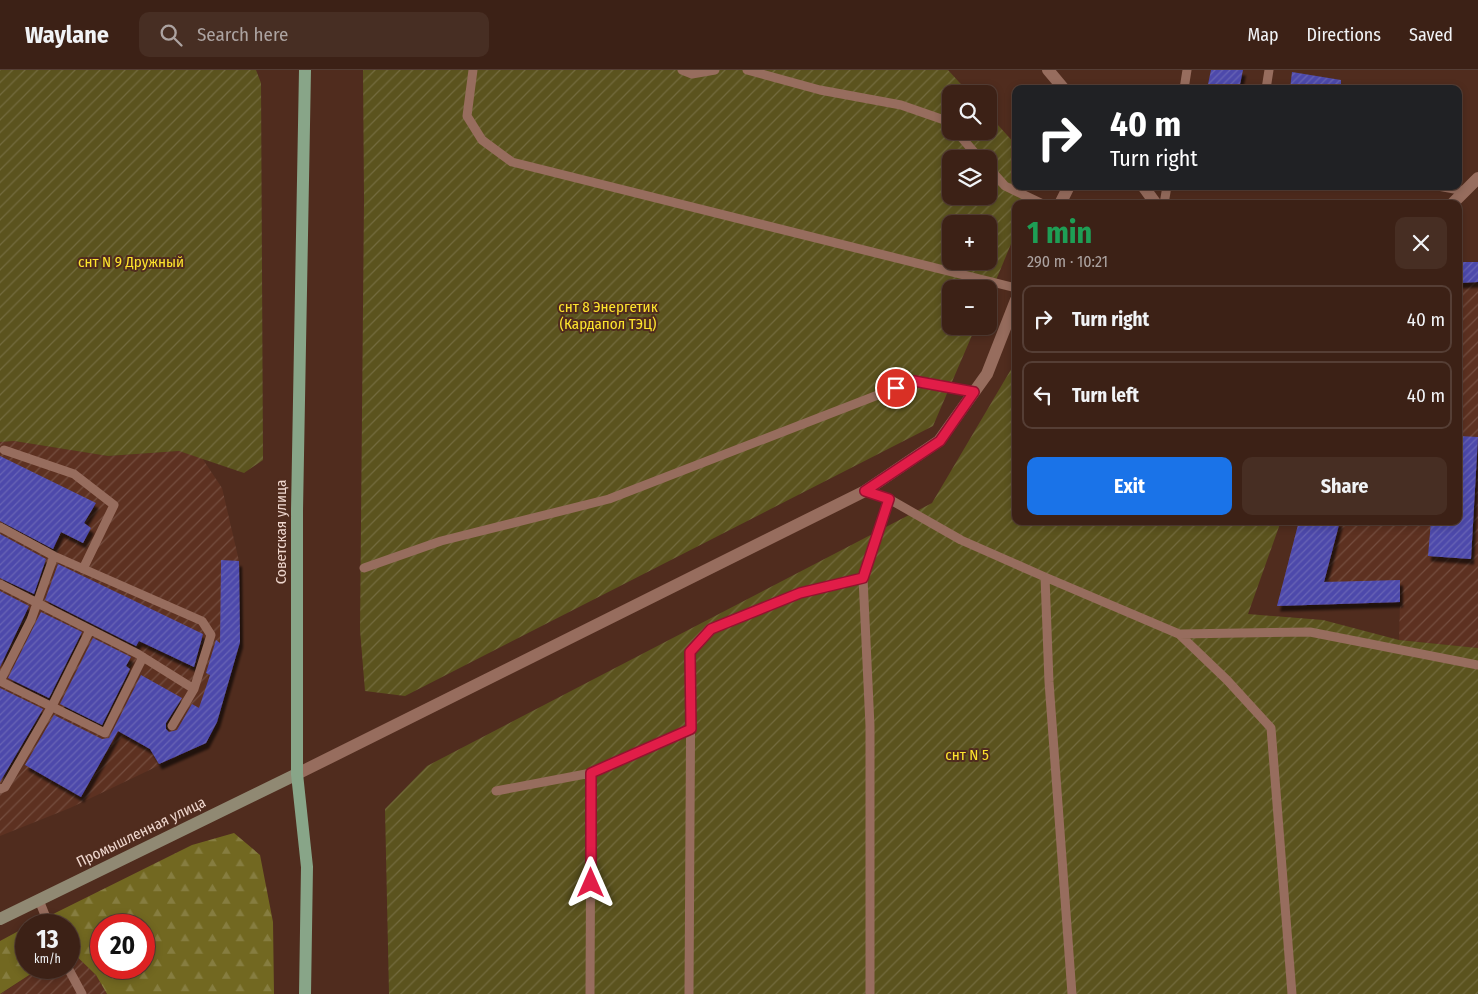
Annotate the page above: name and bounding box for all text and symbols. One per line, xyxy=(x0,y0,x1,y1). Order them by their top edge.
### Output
search box xyxy=(139,12,489,57)
text: Waylane xyxy=(25,21,109,49)
icon: search xyxy=(157,21,185,49)
text: Search here xyxy=(197,23,288,46)
text: Map xyxy=(1247,24,1279,46)
text: Directions xyxy=(1307,24,1381,46)
text: Saved xyxy=(1409,24,1453,46)
map controls xyxy=(942,85,997,335)
button: search xyxy=(942,85,997,140)
text: 40 m xyxy=(1110,103,1181,145)
icon: right xyxy=(1027,105,1092,170)
text: Turn right xyxy=(1110,145,1198,172)
button: layers xyxy=(942,150,997,205)
button: + xyxy=(942,215,997,270)
text: 1 min xyxy=(1027,215,1092,251)
button: close xyxy=(1395,217,1447,269)
text: 290 m · 10:21 xyxy=(1027,252,1108,271)
park label: снт N 9 Дружный xyxy=(78,253,184,271)
button: − xyxy=(942,280,997,335)
park label: снт 8 Энергетик (Кардапол ТЭЦ) xyxy=(558,298,658,333)
icon: right xyxy=(1029,305,1057,333)
text: Turn right xyxy=(1072,308,1149,331)
text: 40 m xyxy=(1407,308,1445,331)
pin xyxy=(875,367,917,409)
icon: arrive xyxy=(882,374,910,402)
icon: left xyxy=(1029,381,1057,409)
text: Turn left xyxy=(1072,384,1139,407)
text: 40 m xyxy=(1407,384,1445,407)
button: Exit xyxy=(1027,457,1232,515)
button: Share xyxy=(1242,457,1447,515)
street label: Советская улица xyxy=(272,480,290,584)
park label: снт N 5 xyxy=(945,746,989,764)
street label: Промышленная улица xyxy=(73,793,209,871)
position arrow xyxy=(564,856,616,908)
speed limit sign: 20 xyxy=(90,914,155,979)
text: 13 xyxy=(36,925,59,955)
text: km/h xyxy=(34,952,61,966)

